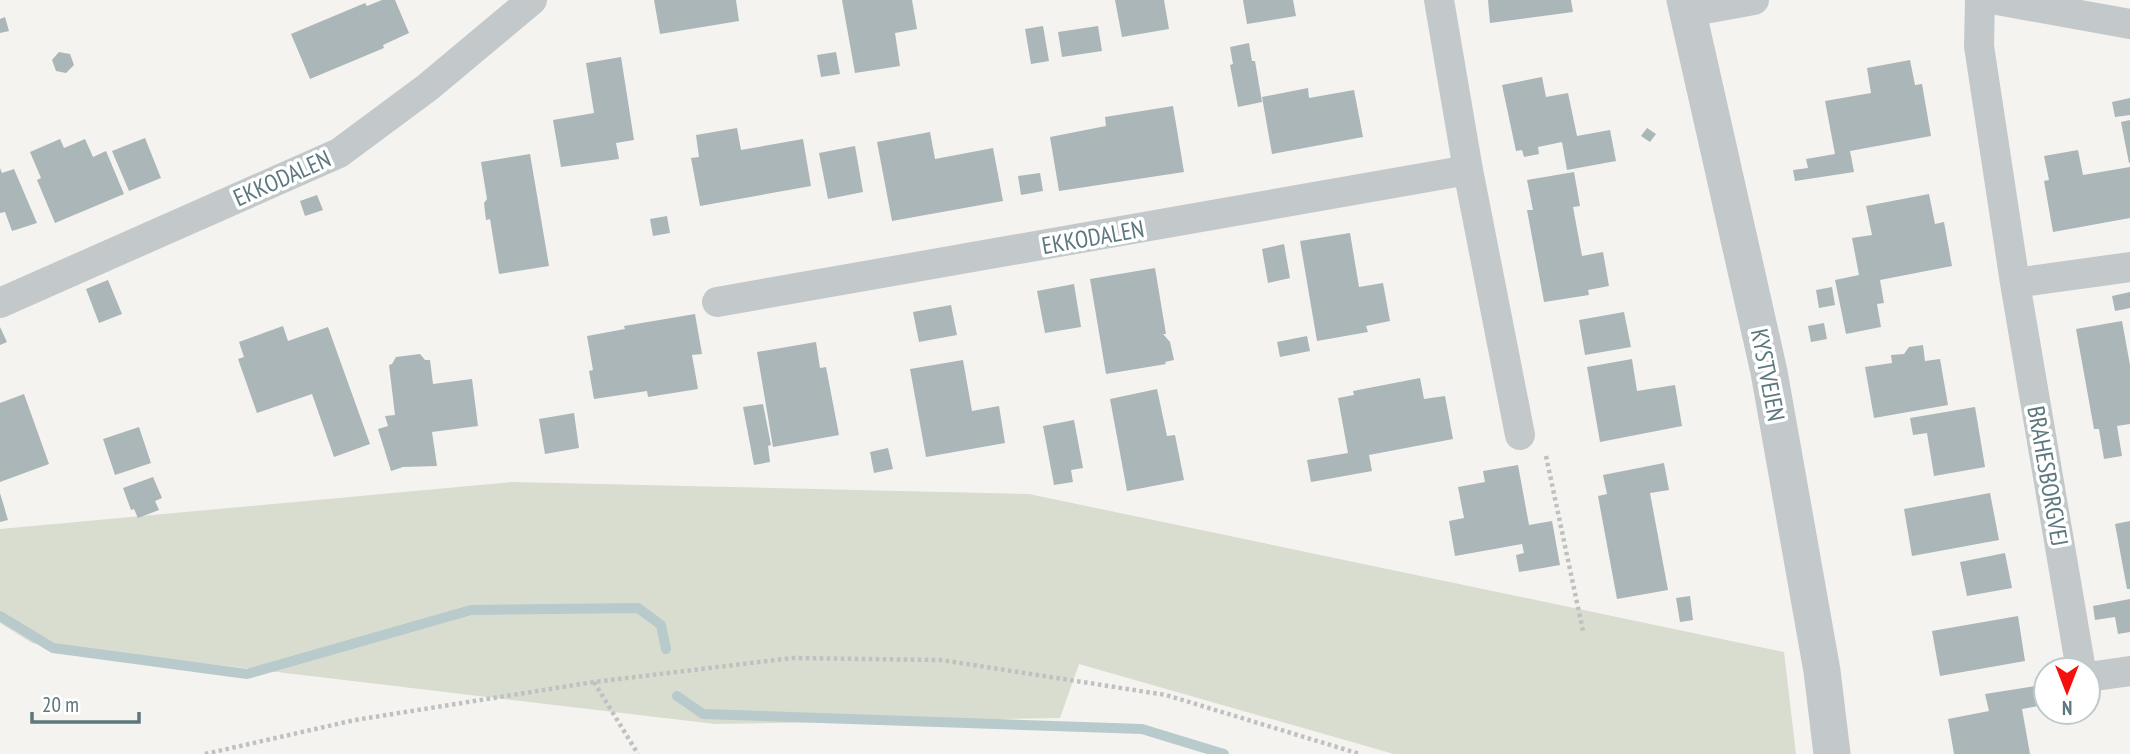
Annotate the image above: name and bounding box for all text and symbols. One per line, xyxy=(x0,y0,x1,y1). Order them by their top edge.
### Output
street label: EKKODALEN xyxy=(229,143,335,213)
street label: EKKODALEN xyxy=(1039,213,1147,261)
street label: KYSTVEJEN xyxy=(1744,326,1792,424)
street label: BRAHESBORGVEJ xyxy=(2020,404,2076,548)
north arrow xyxy=(2032,656,2102,726)
scale bar xyxy=(32,680,138,724)
text: 20 m xyxy=(42,691,79,718)
text: N xyxy=(2062,696,2072,720)

